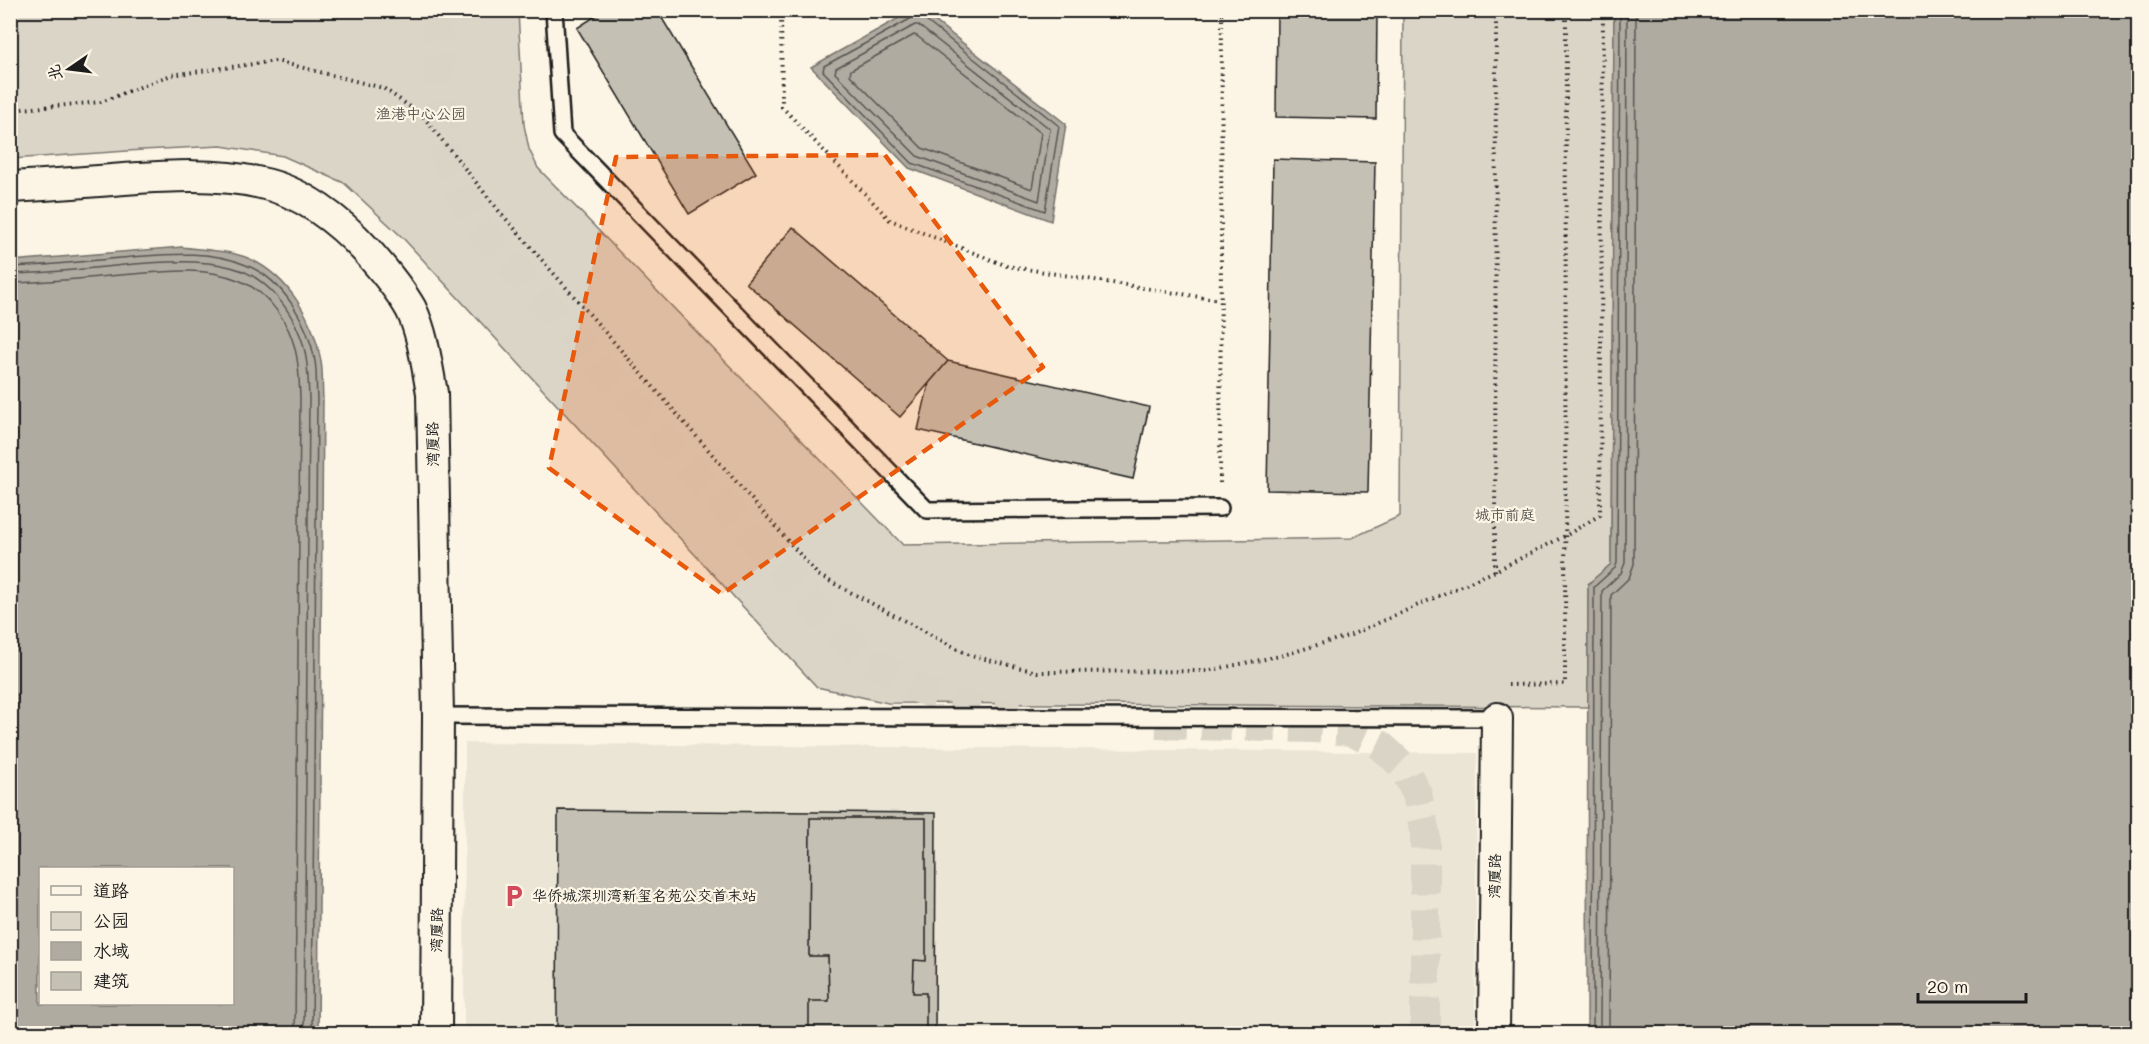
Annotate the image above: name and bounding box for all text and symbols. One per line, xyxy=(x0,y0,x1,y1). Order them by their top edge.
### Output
north arrow xyxy=(39,39,99,99)
text: 北 xyxy=(42,62,66,83)
park label: 渔港中心公园 xyxy=(376,103,466,123)
street label: 湾厦路 xyxy=(422,421,442,467)
park label: 城市前庭 xyxy=(1475,504,1535,524)
street label: 湾厦路 xyxy=(1484,853,1504,899)
legend xyxy=(39,867,234,1005)
text: 道路 xyxy=(93,878,129,902)
parking icon: 华侨城深圳湾新玺名苑公交首末站 xyxy=(501,883,527,909)
place label: 华侨城深圳湾新玺名苑公交首末站 xyxy=(532,885,757,905)
street label: 湾厦路 xyxy=(426,907,446,953)
text: 公园 xyxy=(93,908,129,932)
text: 水域 xyxy=(93,938,129,962)
scale bar xyxy=(1918,966,2026,1004)
text: 建筑 xyxy=(93,968,129,992)
text: 20 m xyxy=(1927,974,1968,998)

